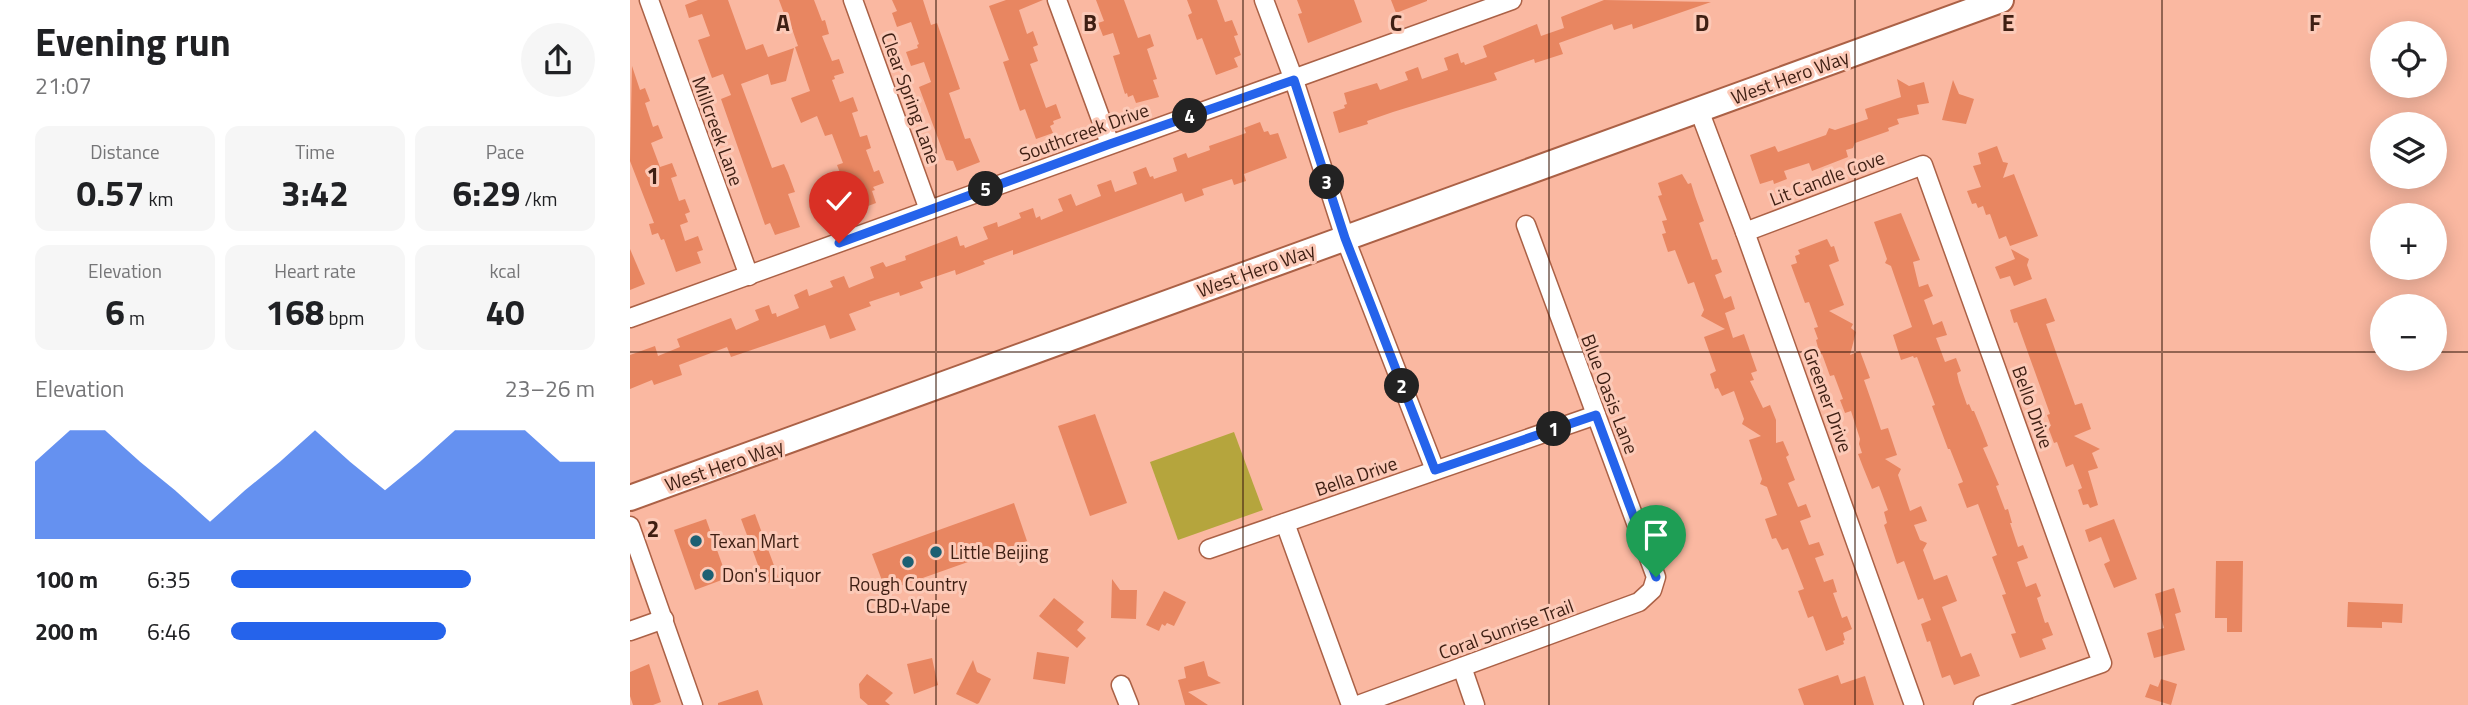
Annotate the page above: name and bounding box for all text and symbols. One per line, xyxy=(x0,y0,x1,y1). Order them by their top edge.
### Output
text: A xyxy=(776,5,790,40)
text: B xyxy=(1083,5,1097,40)
text: C xyxy=(1390,5,1402,40)
text: D xyxy=(1695,5,1709,40)
text: E xyxy=(2002,5,2014,40)
text: F xyxy=(2309,5,2321,40)
text: Evening run xyxy=(35,13,231,71)
map controls xyxy=(2370,21,2447,371)
button: locate xyxy=(2370,21,2447,98)
button: share xyxy=(521,23,595,97)
street label: Clear Spring Lane xyxy=(874,28,949,168)
street label: West Hero Way xyxy=(1727,42,1853,111)
text: 21:07 xyxy=(35,68,92,103)
street label: Millcreek Lane xyxy=(685,72,752,190)
street label: Southcreek Drive xyxy=(1015,95,1153,168)
pin: 4 xyxy=(1172,99,1208,134)
text: 4 xyxy=(1184,101,1195,130)
button: layers xyxy=(2370,112,2447,189)
text: Distance xyxy=(90,137,160,166)
text: Time xyxy=(295,137,335,166)
text: Pace xyxy=(486,137,524,166)
street label: Lit Candle Cove xyxy=(1765,142,1888,213)
text: 1 xyxy=(647,158,659,193)
pin: 3 xyxy=(1310,164,1344,200)
text: 0.57 xyxy=(77,166,144,220)
text: 3:42 xyxy=(281,166,349,220)
text: 6:29 xyxy=(453,166,520,220)
text: 3 xyxy=(1321,167,1332,196)
pin xyxy=(809,171,869,243)
pin: 5 xyxy=(968,172,1004,206)
text: 5 xyxy=(980,174,991,203)
icon: check xyxy=(820,182,858,220)
text: km xyxy=(144,184,173,213)
text: /km xyxy=(520,184,557,213)
button: + xyxy=(2370,203,2447,280)
street label: West Hero Way xyxy=(1193,235,1319,304)
text: Elevation xyxy=(88,256,162,285)
text: Heart rate xyxy=(274,256,356,285)
text: kcal xyxy=(489,256,521,285)
text: 6 xyxy=(105,285,125,339)
text: 168 xyxy=(266,285,324,339)
text: 40 xyxy=(485,285,525,339)
button: − xyxy=(2370,294,2447,371)
text: m xyxy=(125,303,145,332)
text: bpm xyxy=(324,303,364,332)
street label: Blue Oasis Lane xyxy=(1574,330,1647,458)
street label: Greener Drive xyxy=(1796,343,1861,456)
street label: Bello Drive xyxy=(2005,362,2062,452)
pin: 2 xyxy=(1384,368,1420,404)
text: Elevation xyxy=(35,371,124,406)
text: 23–26 m xyxy=(505,371,595,406)
text: 2 xyxy=(1396,371,1407,400)
pin: 1 xyxy=(1536,412,1572,446)
text: 1 xyxy=(1548,414,1559,443)
street label: West Hero Way xyxy=(661,431,787,498)
street label: Bella Drive xyxy=(1311,448,1401,503)
pin xyxy=(1626,505,1686,577)
text: 2 xyxy=(647,511,659,546)
icon: arrive xyxy=(1637,516,1675,554)
place label: Texan Mart xyxy=(710,526,799,555)
marker: Texan Mart xyxy=(688,533,704,549)
place label: Little Beijing xyxy=(950,537,1049,566)
marker: Little Beijing xyxy=(928,544,944,560)
marker: Rough Country CBD+Vape xyxy=(900,554,916,570)
place label: Don's Liquor xyxy=(722,560,822,589)
text: 100 m xyxy=(35,562,98,597)
text: 6:35 xyxy=(147,562,191,597)
marker: Don's Liquor xyxy=(700,567,716,583)
place label: Rough Country CBD+Vape xyxy=(849,569,967,620)
street label: Coral Sunrise Trail xyxy=(1434,591,1577,666)
text: 200 m xyxy=(35,614,98,649)
text: 6:46 xyxy=(147,614,191,649)

